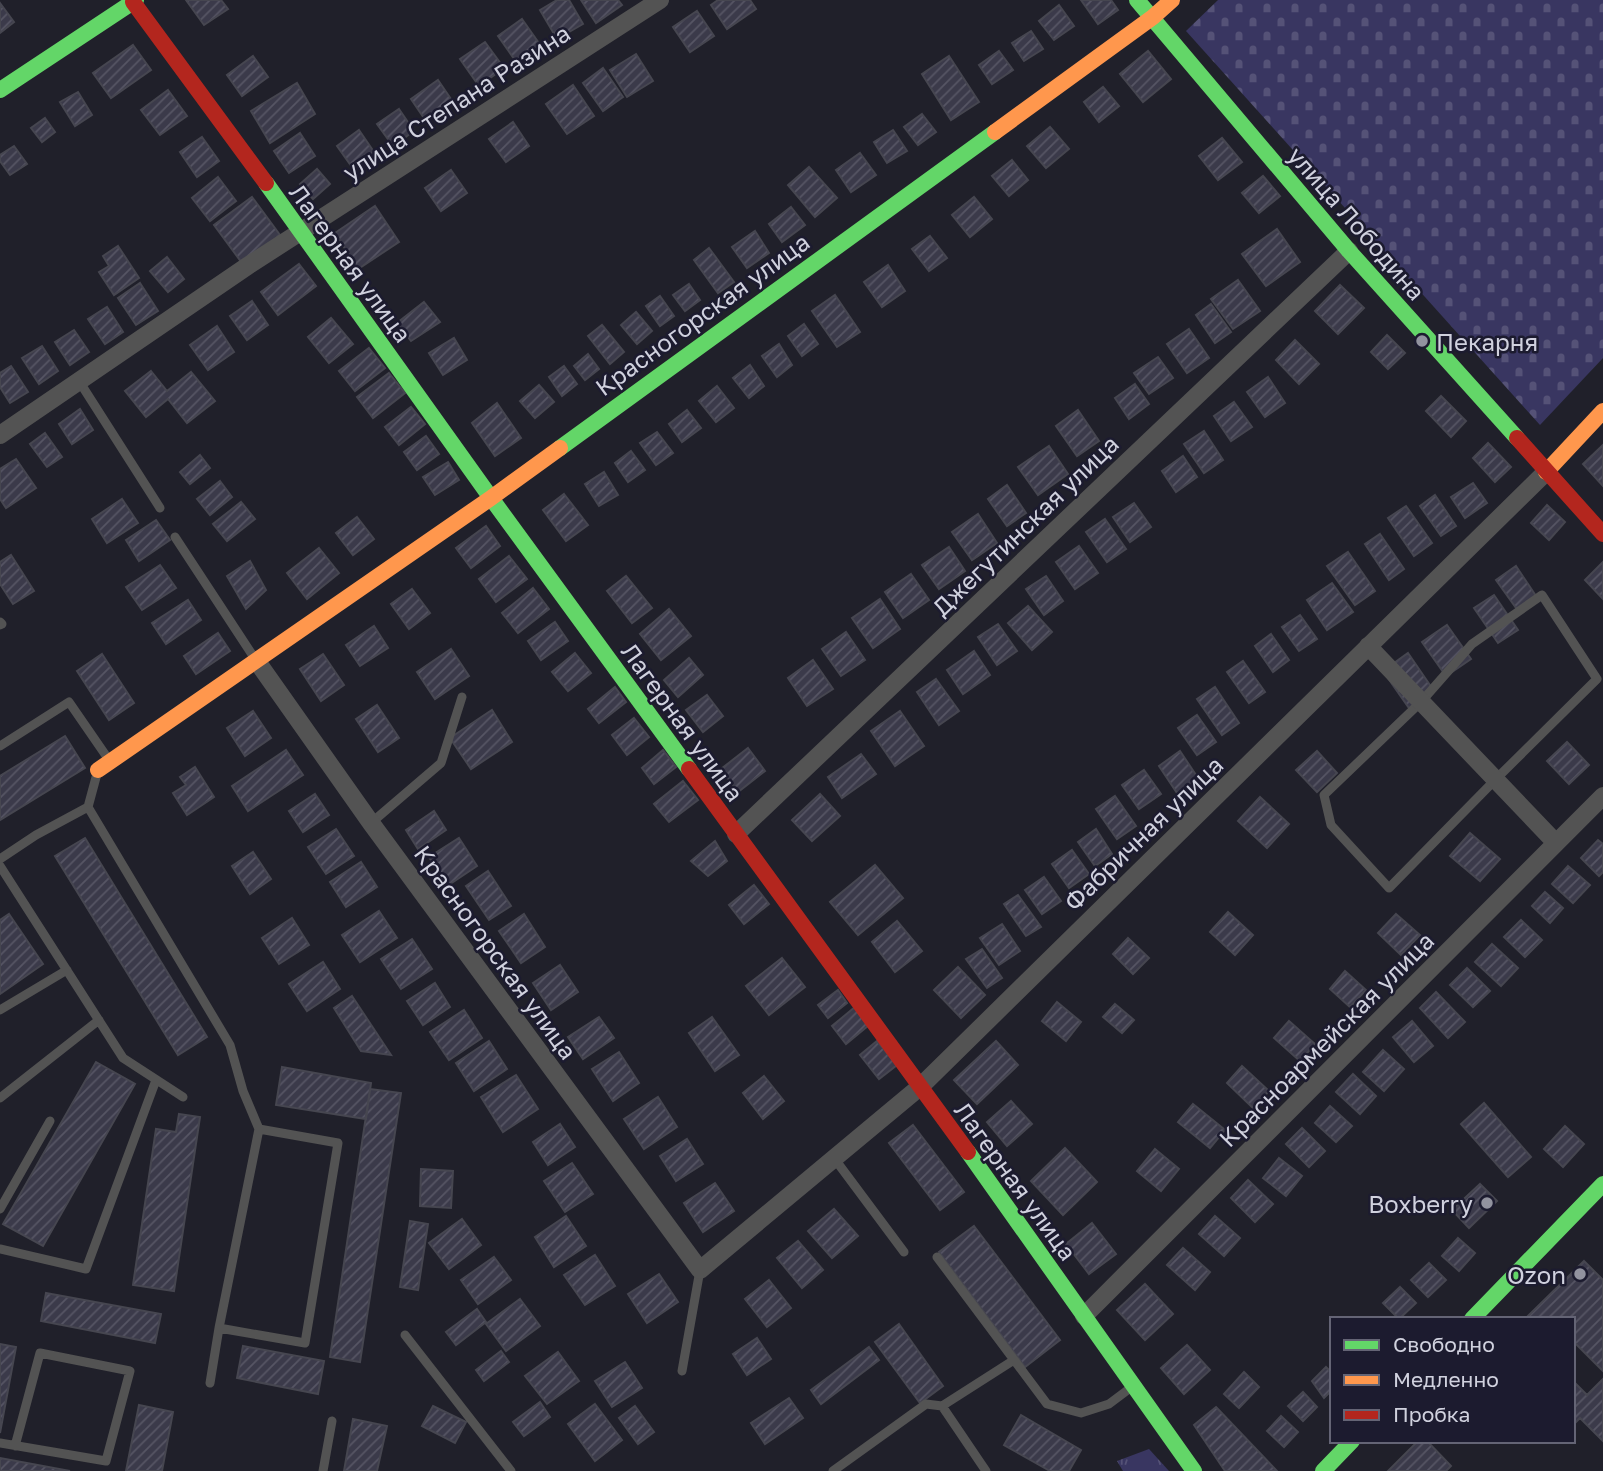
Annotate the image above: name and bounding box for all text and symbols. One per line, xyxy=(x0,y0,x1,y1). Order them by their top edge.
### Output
street label: улица Степана Разина xyxy=(337,18,575,186)
street label: улица Лободина xyxy=(1283,140,1431,306)
street label: Лагерная улица xyxy=(284,178,418,348)
street label: Красногорская улица xyxy=(589,227,815,401)
place label: Пекарня xyxy=(1436,327,1538,356)
marker: Пекарня xyxy=(1414,333,1430,349)
street label: Джегутинская улица xyxy=(926,429,1124,621)
street label: Лагерная улица xyxy=(616,637,750,807)
street label: Фабричная улица xyxy=(1058,750,1228,916)
street label: Красногорская улица xyxy=(409,839,583,1065)
street label: Красноармейская улица xyxy=(1213,926,1439,1152)
street label: Лагерная улица xyxy=(949,1096,1083,1266)
place label: Boxberry xyxy=(1368,1189,1473,1218)
marker: Boxberry xyxy=(1479,1195,1495,1211)
place label: Ozon xyxy=(1507,1260,1566,1289)
marker: Ozon xyxy=(1572,1266,1588,1282)
legend xyxy=(1330,1317,1575,1443)
text: Свободно xyxy=(1393,1331,1495,1357)
text: Медленно xyxy=(1393,1366,1499,1392)
text: Пробка xyxy=(1393,1401,1471,1427)

